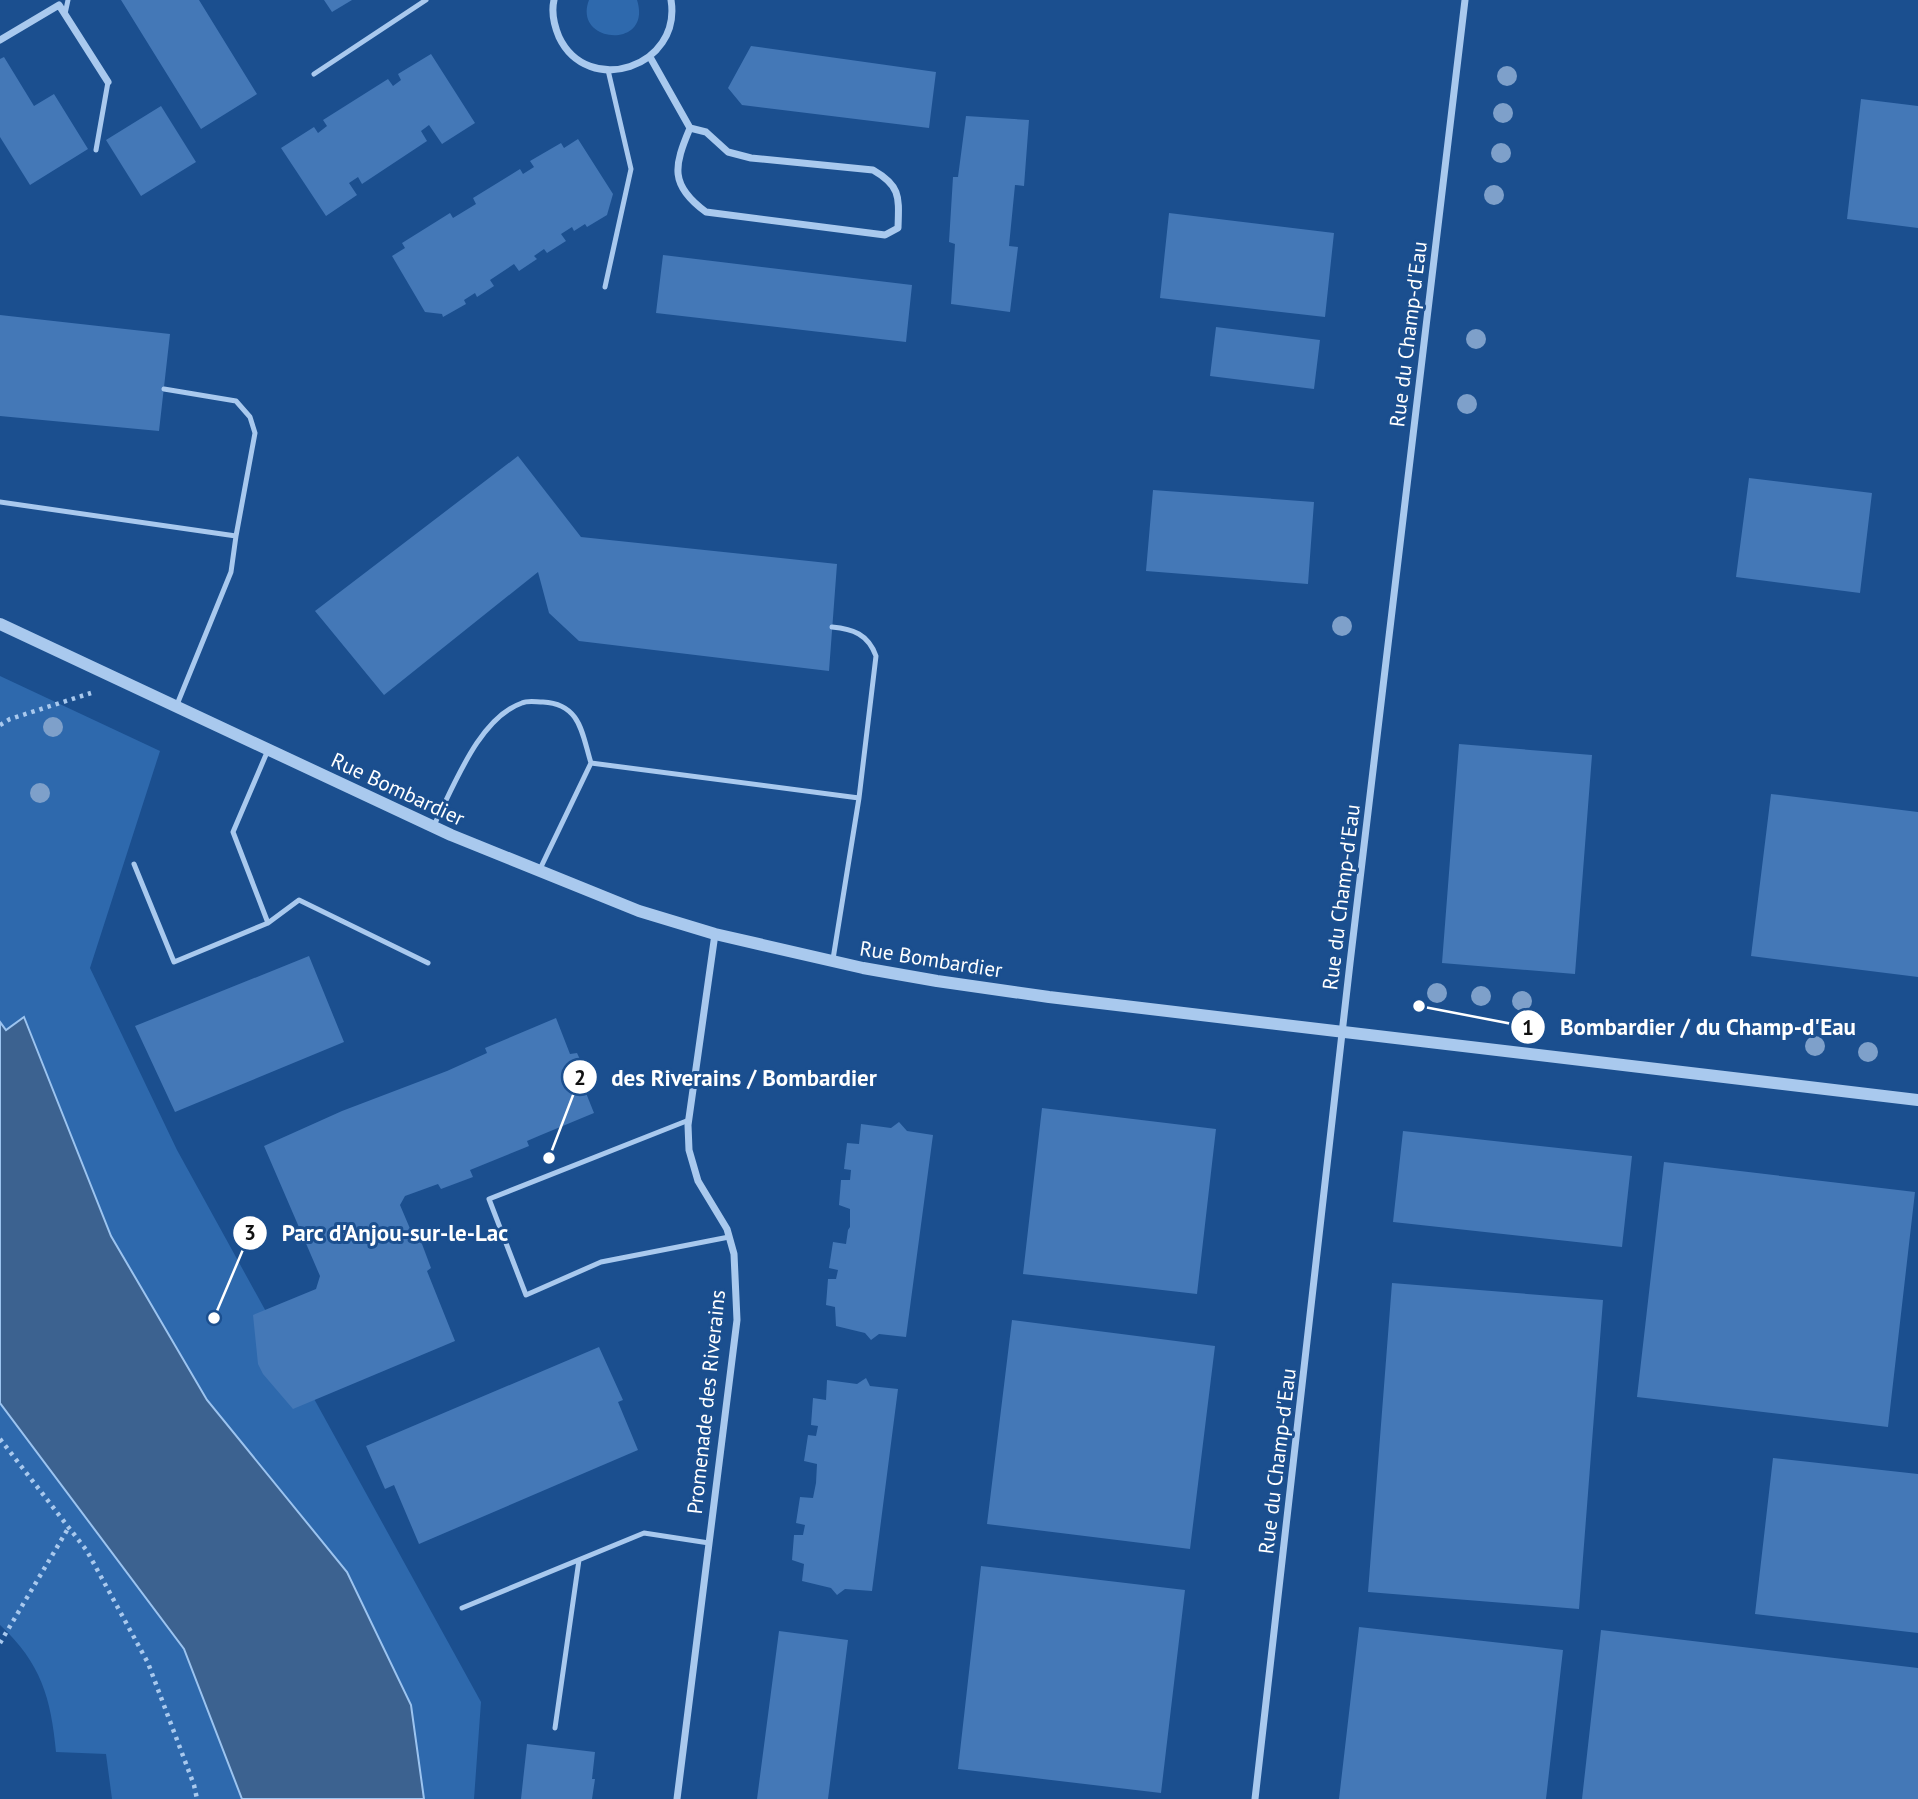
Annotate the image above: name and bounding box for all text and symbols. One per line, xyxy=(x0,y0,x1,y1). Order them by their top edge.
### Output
street label: Rue du Champ-d'Eau xyxy=(1383,240,1433,428)
street label: Rue Bombardier xyxy=(327,746,469,832)
street label: Rue du Champ-d'Eau xyxy=(1316,803,1366,991)
street label: Rue Bombardier xyxy=(858,934,1004,984)
callout: Bombardier / du Champ-d'Eau xyxy=(1511,1005,1870,1049)
text: Bombardier / du Champ-d'Eau xyxy=(1560,1012,1856,1041)
text: 1 xyxy=(1522,1014,1534,1041)
callout: des Riverains / Bombardier xyxy=(563,1055,891,1099)
text: des Riverains / Bombardier xyxy=(611,1063,878,1092)
text: 2 xyxy=(574,1064,586,1091)
callout: Parc d'Anjou-sur-le-Lac xyxy=(233,1211,523,1255)
text: Parc d'Anjou-sur-le-Lac xyxy=(282,1218,508,1247)
text: 3 xyxy=(244,1219,256,1246)
street label: Promenade des Riverains xyxy=(681,1289,731,1515)
street label: Rue du Champ-d'Eau xyxy=(1252,1367,1302,1555)

